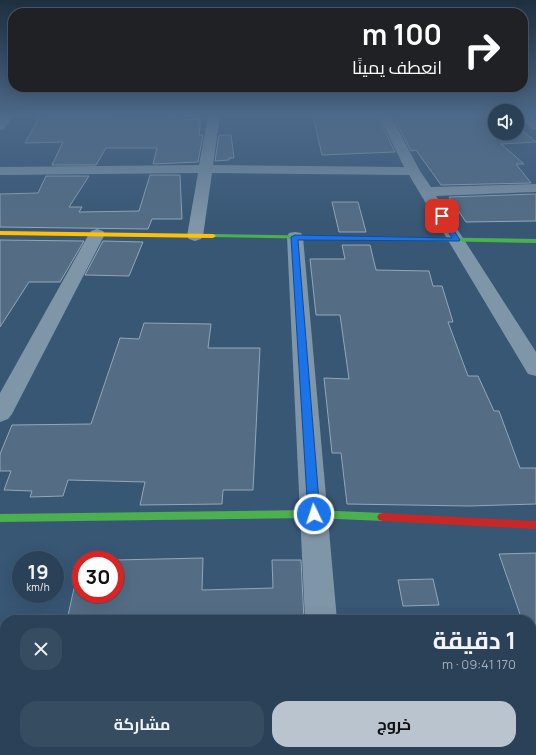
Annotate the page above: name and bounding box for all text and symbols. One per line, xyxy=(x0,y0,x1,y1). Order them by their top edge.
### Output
text: 100 m xyxy=(362,15,442,53)
icon: right xyxy=(456,24,508,76)
text: انعطف يمينًا xyxy=(352,55,442,79)
map controls xyxy=(488,104,524,140)
button: sound xyxy=(488,104,524,140)
pin xyxy=(425,199,459,233)
icon: arrive xyxy=(431,205,453,227)
position arrow xyxy=(293,493,335,535)
speed limit sign: 30 xyxy=(72,551,124,603)
text: 19 xyxy=(27,558,49,585)
text: km/h xyxy=(26,580,50,594)
text: 1 دقيقة xyxy=(433,623,516,656)
button: close xyxy=(20,628,62,670)
text: 170 m · 09:41 xyxy=(442,655,516,673)
button: مشاركة xyxy=(20,701,264,747)
button: خروج xyxy=(272,701,516,747)

